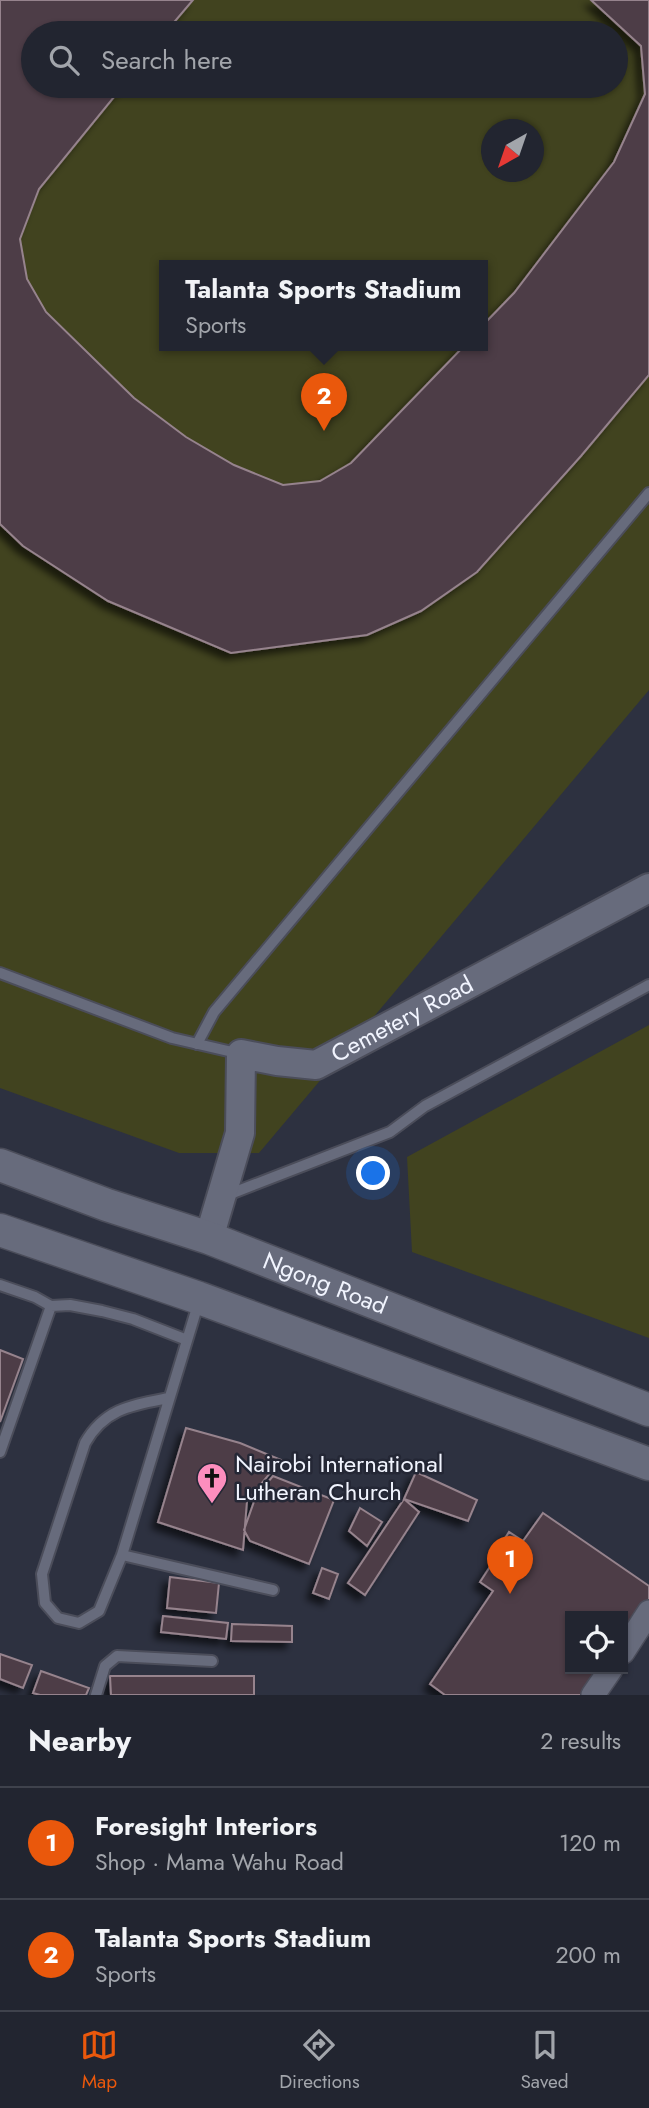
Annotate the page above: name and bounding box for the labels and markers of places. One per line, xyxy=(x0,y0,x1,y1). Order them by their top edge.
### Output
pin: 2 xyxy=(301,373,347,431)
place label: Nairobi International Lutheran Church xyxy=(235,1446,443,1509)
church icon: Nairobi International Lutheran Church xyxy=(195,1461,229,1505)
pin: 1 xyxy=(487,1536,533,1594)

